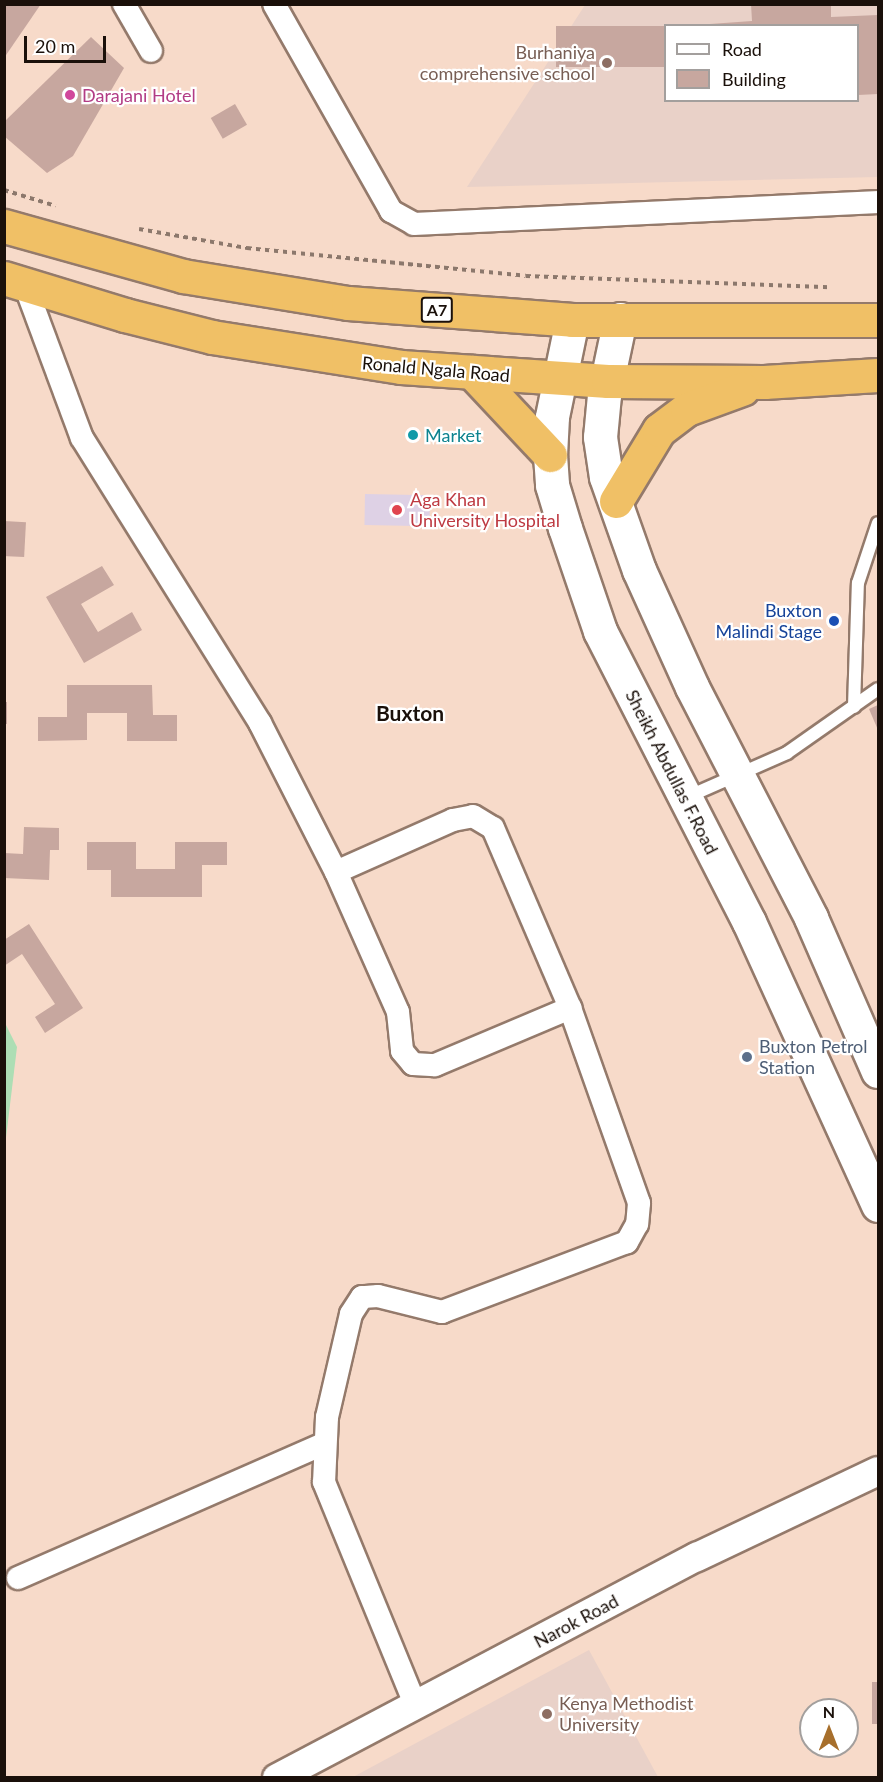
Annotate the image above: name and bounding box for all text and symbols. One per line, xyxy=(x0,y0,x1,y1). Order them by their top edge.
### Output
scale bar xyxy=(27,24,110,62)
legend xyxy=(664,24,859,102)
text: 20 m xyxy=(35,35,75,57)
text: Road xyxy=(722,38,762,60)
place label: Burhaniya comprehensive school xyxy=(420,42,595,84)
marker: Burhaniya comprehensive school xyxy=(600,56,614,70)
text: Building xyxy=(722,68,786,90)
place label: Darajani Hotel xyxy=(82,84,196,106)
marker: Darajani Hotel xyxy=(63,88,77,102)
road number: A7 xyxy=(420,297,454,323)
street label: Ronald Ngala Road xyxy=(361,352,511,386)
place label: Market xyxy=(425,424,481,446)
marker: Market xyxy=(406,428,420,442)
place label: Aga Khan University Hospital xyxy=(410,489,560,532)
marker: Aga Khan University Hospital xyxy=(388,501,406,519)
place label: Buxton Malindi Stage xyxy=(716,600,822,642)
marker: Buxton Malindi Stage xyxy=(827,614,841,628)
street label: Sheikh Abdullas F.Road xyxy=(621,686,723,858)
district label: Buxton xyxy=(376,700,444,726)
place label: Buxton Petrol Station xyxy=(759,1036,868,1078)
marker: Buxton Petrol Station xyxy=(740,1050,754,1064)
street label: Narok Road xyxy=(530,1590,622,1652)
place label: Kenya Methodist University xyxy=(559,1693,693,1736)
north arrow xyxy=(799,1698,859,1758)
text: N xyxy=(823,1702,835,1721)
marker: Kenya Methodist University xyxy=(540,1707,554,1721)

